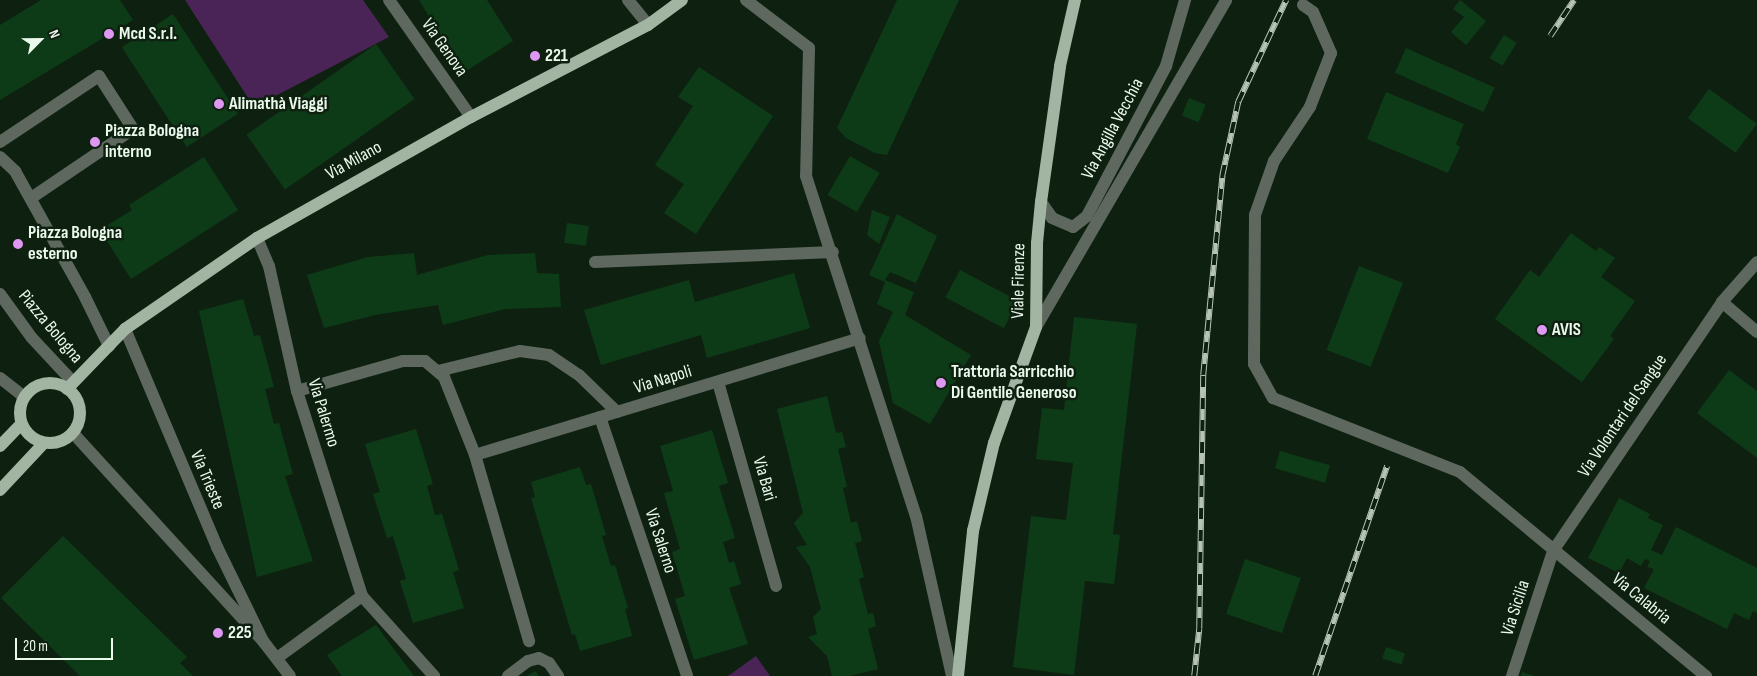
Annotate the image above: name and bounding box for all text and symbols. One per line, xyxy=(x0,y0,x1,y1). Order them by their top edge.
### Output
north arrow xyxy=(15,15,65,65)
street label: Via Genova xyxy=(416,15,472,81)
place label: Mcd S.r.l. xyxy=(119,23,177,45)
text: N xyxy=(45,27,64,41)
marker: Mcd S.r.l. xyxy=(103,28,115,40)
place label: 221 xyxy=(545,45,568,67)
marker: 221 xyxy=(529,50,541,62)
street label: Via Angilla Vecchia xyxy=(1077,75,1149,183)
place label: Alimathà Viaggi xyxy=(229,93,327,115)
marker: Alimathà Viaggi xyxy=(213,98,225,110)
place label: Piazza Bologna interno xyxy=(105,121,199,163)
marker: Piazza Bologna interno xyxy=(89,136,101,148)
street label: Via Milano xyxy=(322,137,386,185)
place label: Piazza Bologna esterno xyxy=(28,223,122,266)
marker: Piazza Bologna esterno xyxy=(12,238,24,250)
street label: Viale Firenze xyxy=(1008,243,1030,319)
street label: Piazza Bologna xyxy=(13,286,87,368)
place label: AVIS xyxy=(1552,319,1581,341)
marker: AVIS xyxy=(1536,324,1548,336)
street label: Via Volontari del Sangue xyxy=(1574,350,1672,482)
street label: Via Napoli xyxy=(631,361,695,399)
place label: Trattoria Sarricchio Di Gentile Generoso xyxy=(951,362,1077,404)
street label: Via Palermo xyxy=(302,376,344,450)
marker: Trattoria Sarricchio Di Gentile Generoso xyxy=(935,377,947,389)
street label: Via Trieste xyxy=(185,447,229,513)
street label: Via Bari xyxy=(747,455,781,503)
street label: Via Salerno xyxy=(639,506,681,576)
street label: Via Calabria xyxy=(1607,569,1675,629)
street label: Via Sicilia xyxy=(1497,578,1535,638)
place label: 225 xyxy=(228,622,252,644)
marker: 225 xyxy=(212,627,224,639)
scale bar xyxy=(18,628,115,660)
text: 20 m xyxy=(23,637,48,656)

